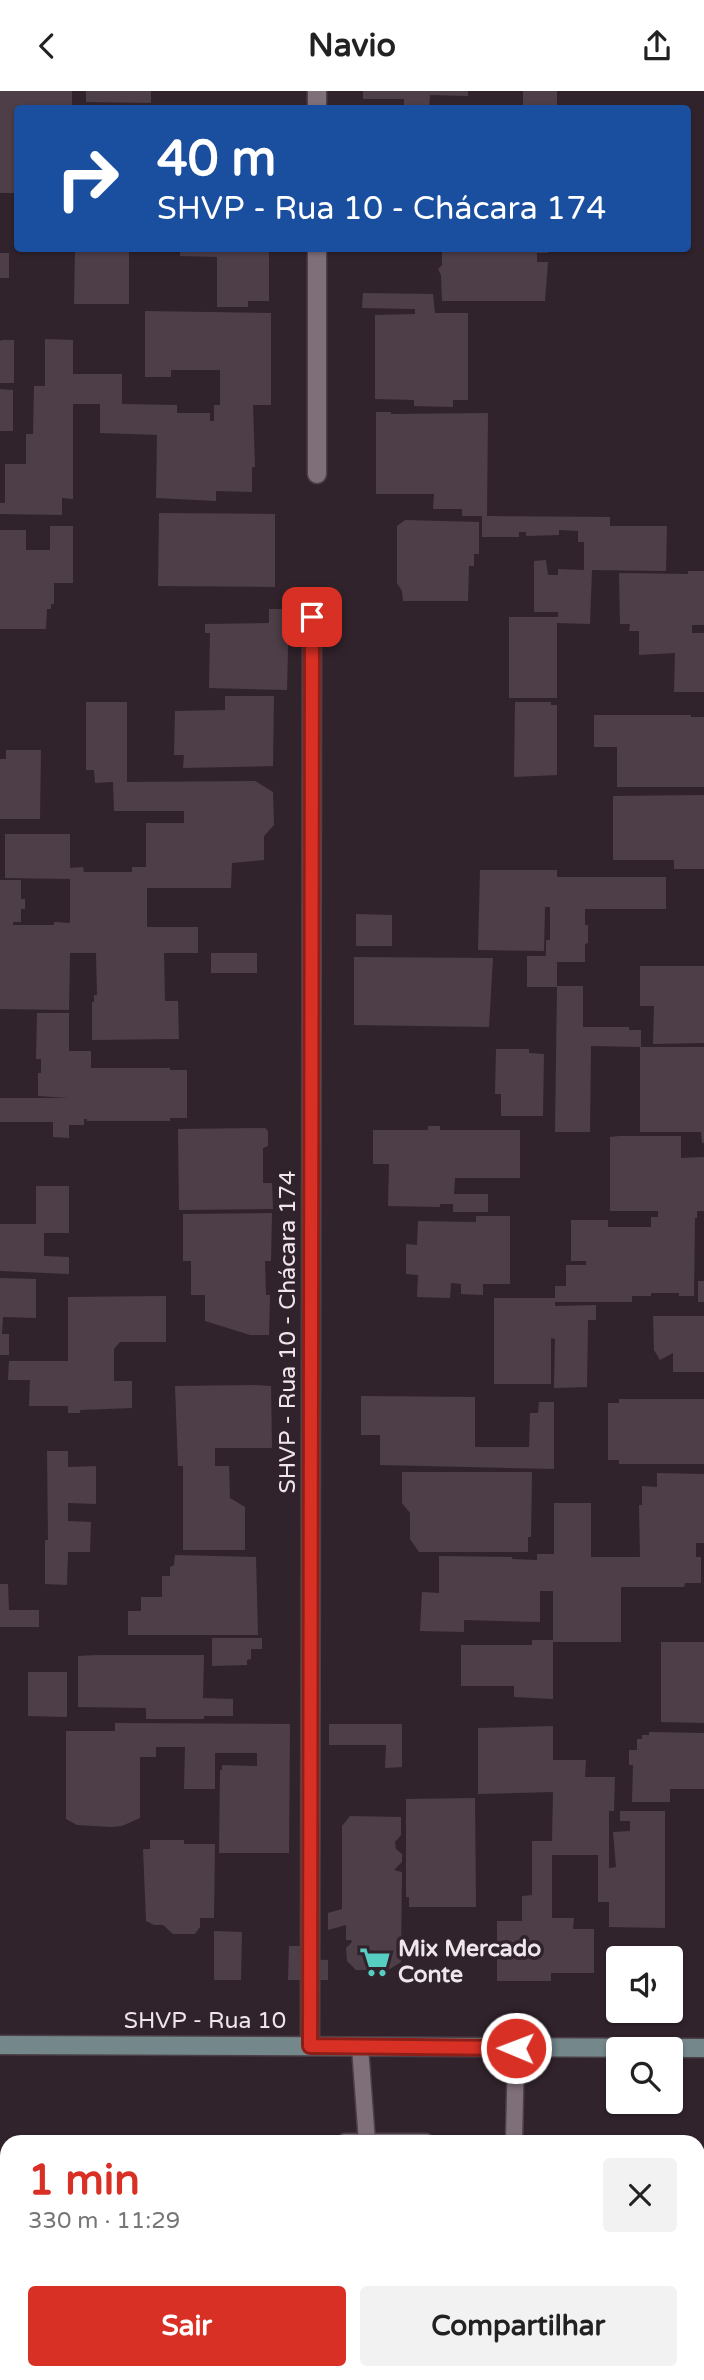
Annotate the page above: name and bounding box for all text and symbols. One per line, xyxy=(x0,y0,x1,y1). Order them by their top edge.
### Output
icon: back xyxy=(28,27,66,65)
text: Navio xyxy=(308,27,396,65)
icon: share xyxy=(638,27,676,65)
text: 40 m xyxy=(157,130,276,189)
icon: right xyxy=(42,133,133,224)
text: SHVP - Rua 10 - Chácara 174 xyxy=(157,190,606,228)
pin xyxy=(282,587,342,647)
icon: arrive xyxy=(293,598,331,636)
street label: SHVP - Rua 10 - Chácara 174 xyxy=(274,1171,302,1493)
place label: Mix Mercado Conte xyxy=(398,1935,541,1989)
supermarket icon: Mix Mercado Conte xyxy=(358,1945,392,1979)
map controls xyxy=(606,1946,683,2114)
button: sound xyxy=(606,1946,683,2023)
street label: SHVP - Rua 10 xyxy=(124,2007,286,2035)
position arrow xyxy=(479,2011,553,2085)
button: search xyxy=(606,2037,683,2114)
text: 1 min xyxy=(28,2155,140,2206)
button: close xyxy=(603,2158,677,2232)
text: 330 m · 11:29 xyxy=(28,2207,180,2235)
button: Sair xyxy=(28,2286,346,2366)
button: Compartilhar xyxy=(360,2286,677,2366)

